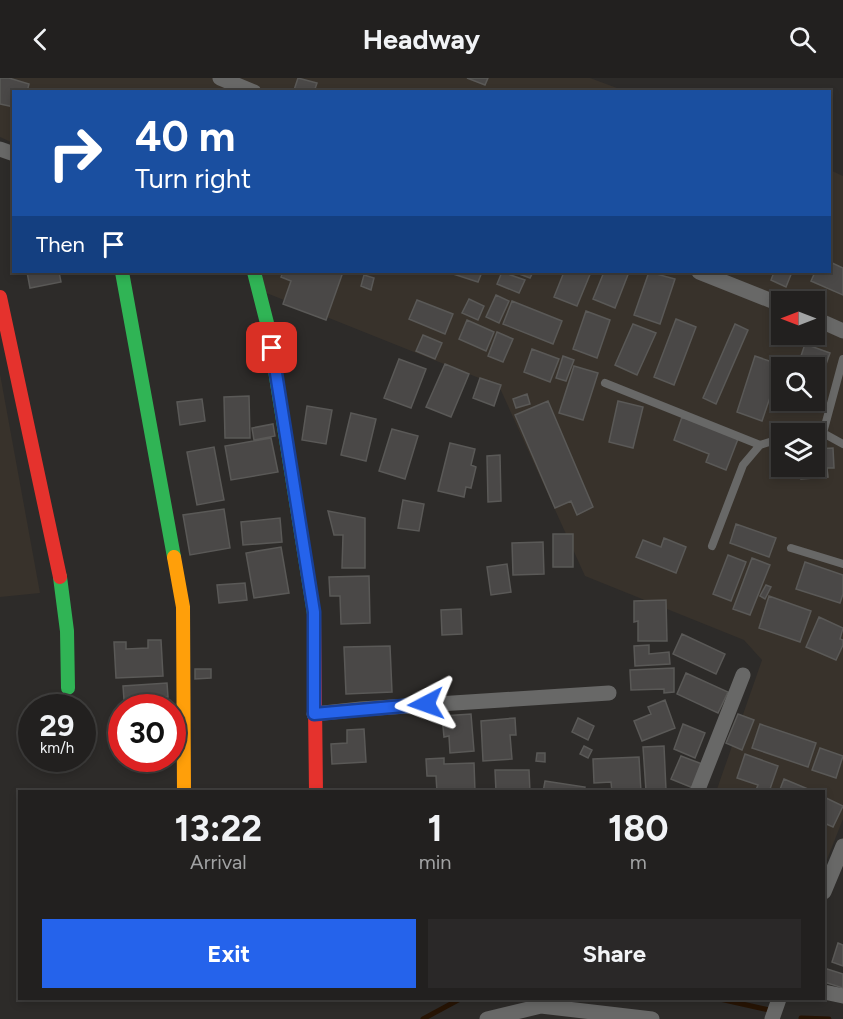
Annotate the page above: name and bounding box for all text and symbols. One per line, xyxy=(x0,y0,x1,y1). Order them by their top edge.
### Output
icon: back xyxy=(24,23,57,56)
text: Headway xyxy=(363,23,480,56)
icon: search xyxy=(786,23,819,56)
text: 40 m xyxy=(135,111,235,162)
icon: right xyxy=(36,114,114,192)
text: Turn right xyxy=(135,162,251,195)
icon: arrive xyxy=(97,228,130,261)
text: Then xyxy=(36,231,85,258)
north arrow xyxy=(771,291,825,345)
map controls xyxy=(771,291,825,477)
pin xyxy=(246,322,297,373)
icon: arrive xyxy=(255,331,288,364)
button: search xyxy=(771,357,825,411)
button: layers xyxy=(771,423,825,477)
position arrow xyxy=(394,672,458,736)
speed limit sign: 30 xyxy=(108,694,186,772)
text: 29 xyxy=(40,707,74,744)
text: km/h xyxy=(40,739,74,757)
text: 13:22 xyxy=(174,807,262,850)
text: 1 xyxy=(427,807,443,850)
text: 180 xyxy=(608,807,669,850)
text: Arrival xyxy=(190,850,247,874)
text: min xyxy=(419,850,452,874)
text: m xyxy=(630,850,647,874)
button: Exit xyxy=(42,919,416,988)
button: Share xyxy=(428,919,801,988)

